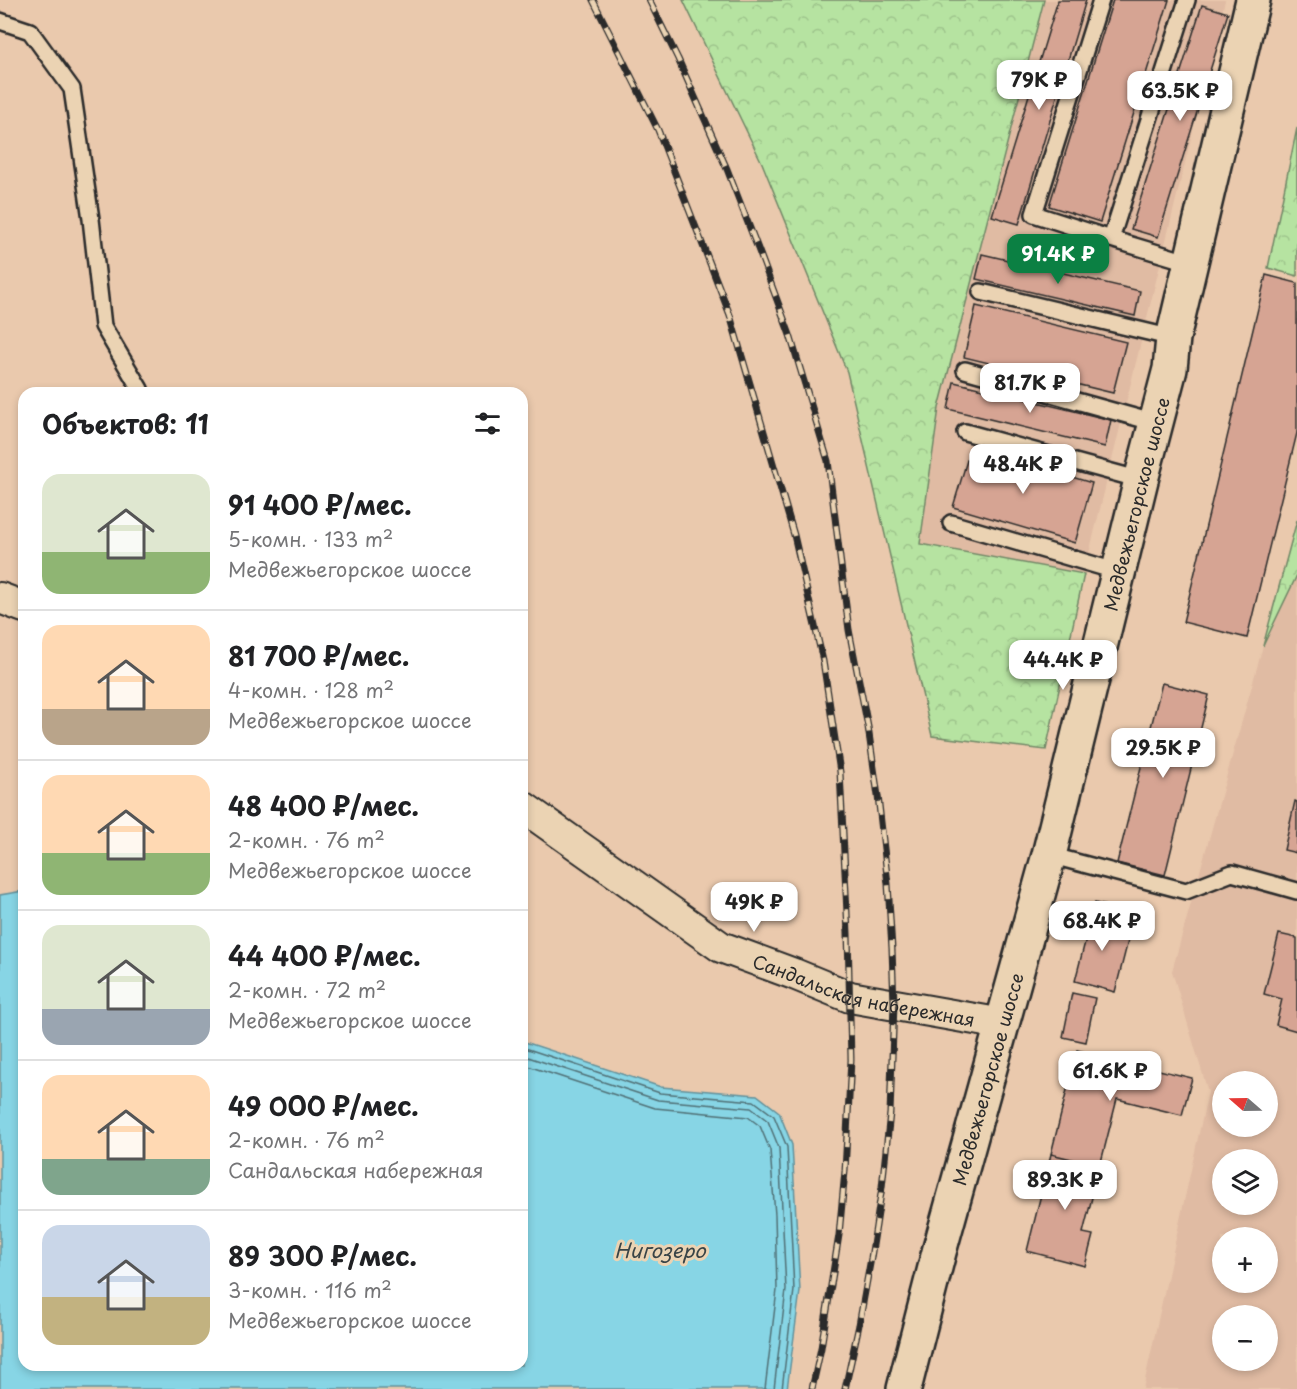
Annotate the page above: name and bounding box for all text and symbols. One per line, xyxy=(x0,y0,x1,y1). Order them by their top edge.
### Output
pin: 79K ₽ xyxy=(997,60,1081,111)
text: 79K ₽ xyxy=(1011,64,1067,94)
pin: 63.5K ₽ xyxy=(1125,71,1235,122)
text: 63.5K ₽ xyxy=(1141,75,1219,105)
pin: 91.4K ₽ xyxy=(1003,234,1113,285)
text: 91.4K ₽ xyxy=(1021,238,1095,268)
pin: 81.7K ₽ xyxy=(975,363,1085,414)
text: 81.7K ₽ xyxy=(994,367,1066,397)
street label: Медвежьегорское шоссе xyxy=(1096,394,1176,614)
text: Объектов: 11 xyxy=(42,404,209,443)
icon: filters xyxy=(471,407,504,440)
pin: 48.4K ₽ xyxy=(968,444,1078,495)
text: 48.4K ₽ xyxy=(983,448,1063,478)
text: 91 400 ₽/мес. xyxy=(228,485,412,524)
icon: home xyxy=(90,498,162,570)
text: 5-комн. · 133 m² xyxy=(228,524,393,554)
text: Медвежьегорское шоссе xyxy=(228,554,472,584)
text: 81 700 ₽/мес. xyxy=(228,636,409,675)
pin: 44.4K ₽ xyxy=(1008,640,1118,691)
text: 44.4K ₽ xyxy=(1023,644,1103,674)
icon: home xyxy=(90,649,162,721)
text: 4-комн. · 128 m² xyxy=(228,675,394,705)
text: Медвежьегорское шоссе xyxy=(228,705,472,735)
pin: 29.5K ₽ xyxy=(1108,728,1218,779)
text: 29.5K ₽ xyxy=(1125,732,1201,762)
text: 48 400 ₽/мес. xyxy=(228,786,419,825)
icon: home xyxy=(90,799,162,871)
text: 2-комн. · 76 m² xyxy=(228,825,385,855)
text: Медвежьегорское шоссе xyxy=(228,855,472,885)
pin: 49K ₽ xyxy=(712,882,796,933)
text: 49K ₽ xyxy=(725,886,783,916)
pin: 68.4K ₽ xyxy=(1047,901,1157,952)
text: 68.4K ₽ xyxy=(1063,905,1141,935)
text: 44 400 ₽/мес. xyxy=(228,936,421,975)
street label: Сандальская набережная xyxy=(749,947,977,1032)
icon: home xyxy=(90,949,162,1021)
street label: Медвежьегорское шоссе xyxy=(945,970,1029,1188)
text: 2-комн. · 72 m² xyxy=(228,975,386,1005)
text: Медвежьегорское шоссе xyxy=(228,1005,472,1035)
pin: 61.6K ₽ xyxy=(1055,1051,1165,1102)
text: 61.6K ₽ xyxy=(1072,1055,1148,1085)
north arrow xyxy=(1212,1071,1278,1137)
map controls xyxy=(1212,1071,1278,1371)
text: 49 000 ₽/мес. xyxy=(228,1086,419,1125)
icon: home xyxy=(90,1099,162,1171)
text: 2-комн. · 76 m² xyxy=(228,1125,385,1155)
button: layers xyxy=(1212,1149,1278,1215)
text: Сандальская набережная xyxy=(228,1155,483,1185)
pin: 89.3K ₽ xyxy=(1010,1160,1120,1211)
text: 89.3K ₽ xyxy=(1027,1164,1103,1194)
button: + xyxy=(1212,1227,1278,1293)
water label: Нигозеро xyxy=(614,1235,707,1265)
text: 89 300 ₽/мес. xyxy=(228,1236,417,1275)
icon: home xyxy=(90,1249,162,1321)
text: 3-комн. · 116 m² xyxy=(228,1275,392,1305)
text: Медвежьегорское шоссе xyxy=(228,1305,472,1335)
button: − xyxy=(1212,1305,1278,1371)

